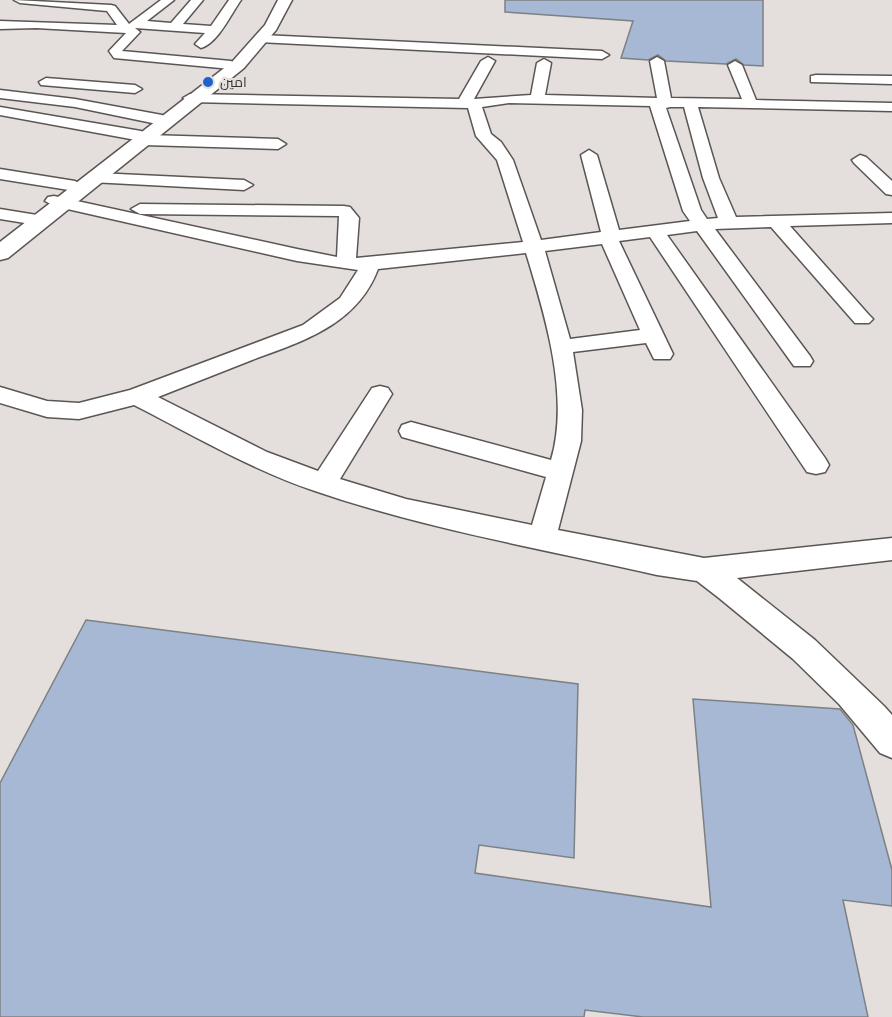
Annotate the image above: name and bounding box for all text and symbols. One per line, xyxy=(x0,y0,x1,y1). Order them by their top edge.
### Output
place label: امين xyxy=(220,71,247,92)
marker: امين xyxy=(201,75,215,89)

